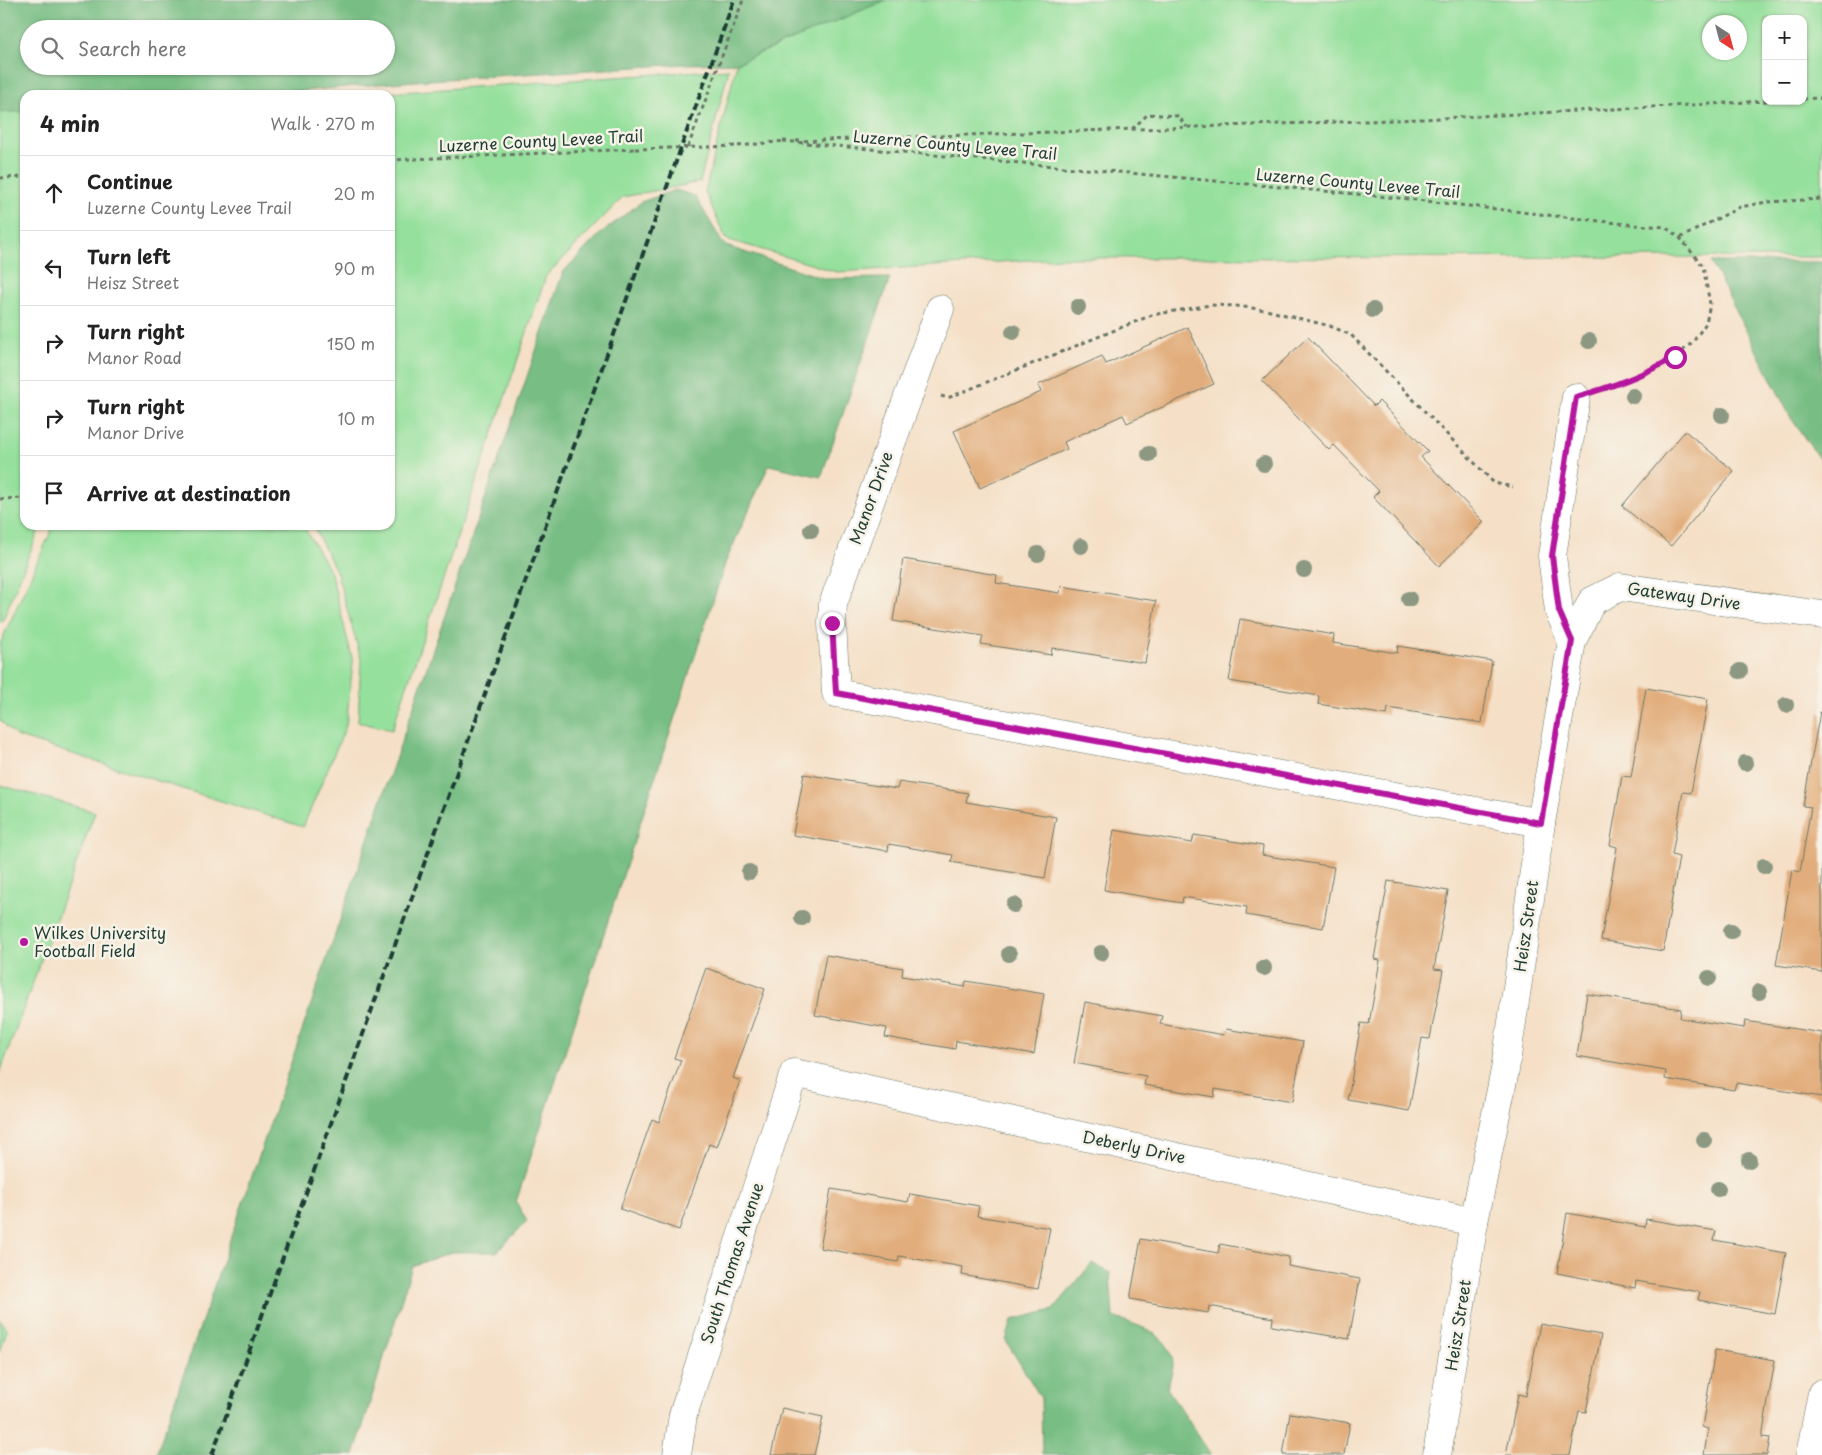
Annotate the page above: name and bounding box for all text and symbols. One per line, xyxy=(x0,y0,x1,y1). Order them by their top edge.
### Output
north arrow xyxy=(1702,15,1747,60)
map controls xyxy=(1762,15,1807,105)
button: + xyxy=(1762,15,1807,60)
search box xyxy=(20,20,395,75)
icon: search xyxy=(38,34,66,62)
text: Search here xyxy=(78,34,187,62)
button: − xyxy=(1762,60,1807,105)
text: 4 min xyxy=(40,107,100,139)
text: Walk · 270 m xyxy=(271,111,375,135)
street label: Luzerne County Levee Trail xyxy=(438,123,644,157)
street label: Luzerne County Levee Trail xyxy=(852,123,1058,165)
street label: Luzerne County Levee Trail xyxy=(1255,161,1461,203)
text: Continue xyxy=(87,167,173,195)
icon: ahead xyxy=(40,179,68,207)
text: 20 m xyxy=(334,181,375,205)
text: Luzerne County Levee Trail xyxy=(87,195,292,219)
text: Turn left xyxy=(87,242,171,270)
icon: left xyxy=(40,254,68,282)
text: 90 m xyxy=(334,256,375,280)
text: Heisz Street xyxy=(87,270,179,294)
text: Turn right xyxy=(87,317,185,345)
icon: right xyxy=(40,329,68,357)
text: 150 m xyxy=(327,331,375,355)
text: Manor Road xyxy=(87,345,182,369)
route start xyxy=(1664,346,1687,369)
text: Turn right xyxy=(87,392,185,420)
icon: right xyxy=(40,404,68,432)
text: 10 m xyxy=(338,406,375,430)
text: Manor Drive xyxy=(87,420,184,444)
street label: Manor Drive xyxy=(842,448,898,547)
icon: arrive xyxy=(40,479,68,507)
text: Arrive at destination xyxy=(87,479,291,507)
street label: Gateway Drive xyxy=(1626,575,1742,615)
route end xyxy=(821,612,844,635)
street label: Heisz Street xyxy=(1507,878,1543,973)
place label: Wilkes University Football Field xyxy=(34,920,166,962)
marker: Wilkes University Football Field xyxy=(18,936,30,948)
street label: Deberly Drive xyxy=(1080,1123,1188,1169)
street label: South Thomas Avenue xyxy=(694,1179,768,1346)
street label: Heisz Street xyxy=(1438,1277,1476,1372)

